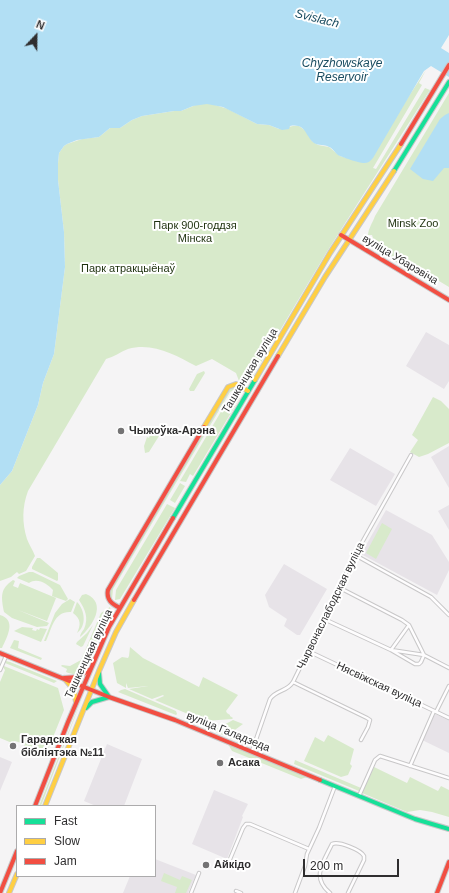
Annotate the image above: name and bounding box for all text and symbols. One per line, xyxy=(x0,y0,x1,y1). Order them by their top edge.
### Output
water label: Svislach xyxy=(294,7,340,31)
north arrow xyxy=(16,16,56,56)
text: N xyxy=(35,18,46,32)
water label: Chyzhowskaye Reservoir xyxy=(302,57,382,85)
park label: Minsk Zoo xyxy=(388,217,438,231)
park label: Парк 900-годдзя Мінска xyxy=(153,219,237,245)
street label: вуліца Убарэвіча xyxy=(360,232,440,288)
park label: Парк атракцыёнаў xyxy=(81,262,175,276)
street label: Ташкенцкая вуліца xyxy=(219,326,281,416)
place label: Чыжоўка-Арэна xyxy=(129,424,215,438)
marker: Чыжоўка-Арэна xyxy=(116,426,126,436)
street label: Чырвонаслабодская вуліца xyxy=(294,540,368,672)
street label: Ташкенцкая вуліца xyxy=(63,607,115,701)
street label: Нясвіжская вуліца xyxy=(334,659,424,711)
street label: вуліца Галадзеда xyxy=(184,709,272,755)
place label: Гарадская бібліятэка №11 xyxy=(21,733,104,759)
marker: Гарадская бібліятэка №11 xyxy=(8,741,18,751)
place label: Асака xyxy=(228,756,260,770)
marker: Асака xyxy=(215,758,225,768)
legend xyxy=(16,805,156,877)
text: Fast xyxy=(54,814,77,828)
text: Slow xyxy=(54,834,80,848)
scale bar xyxy=(305,851,401,877)
text: Jam xyxy=(54,854,77,868)
place label: Айкідо xyxy=(214,858,251,872)
text: 200 m xyxy=(310,859,343,873)
marker: Айкідо xyxy=(201,860,211,870)

